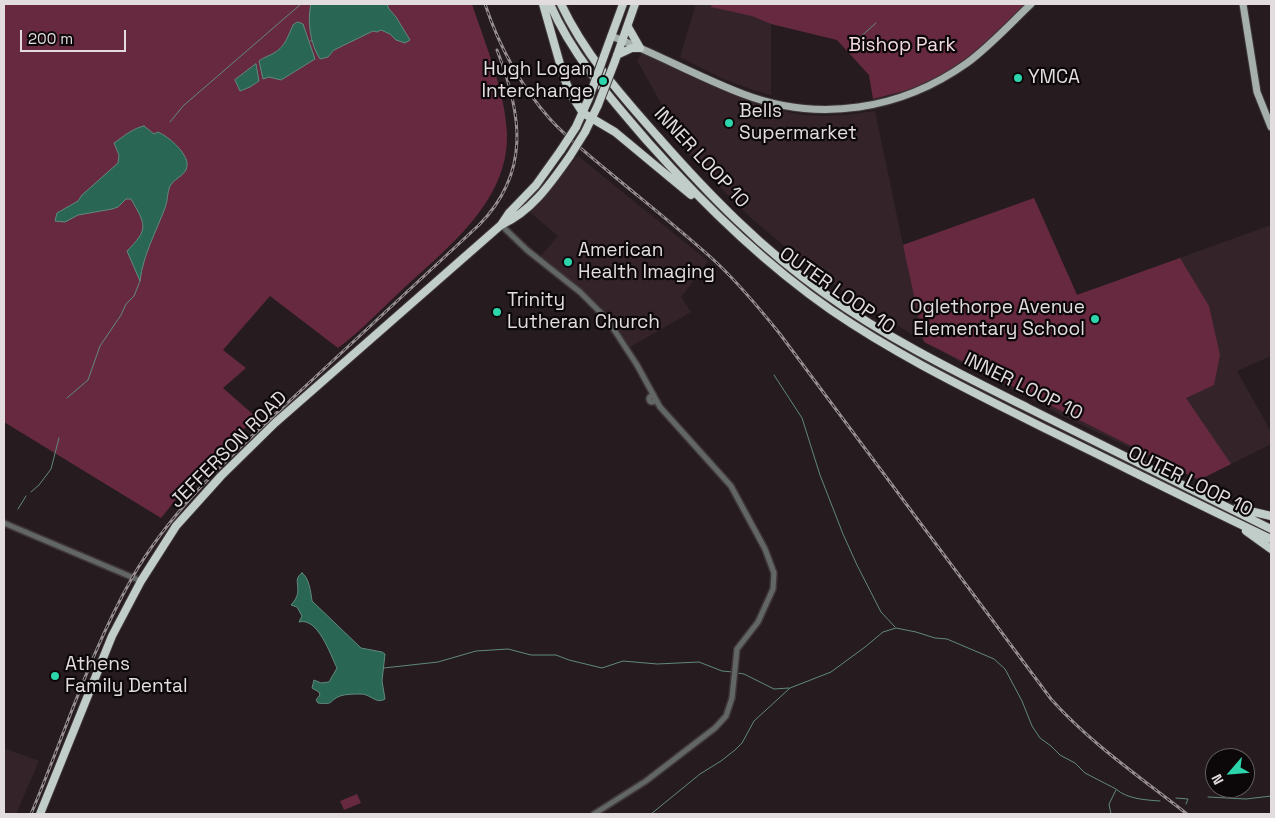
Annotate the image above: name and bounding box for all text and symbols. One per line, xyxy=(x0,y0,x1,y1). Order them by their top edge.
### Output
scale bar xyxy=(22,20,129,52)
text: 200 m xyxy=(28,29,73,48)
park label: Bishop Park xyxy=(848,35,956,57)
place label: Hugh Logan Interchange xyxy=(481,59,593,103)
place label: YMCA xyxy=(1028,67,1080,89)
marker: YMCA xyxy=(1012,72,1024,84)
marker: Hugh Logan Interchange xyxy=(597,75,609,87)
place label: Bells Supermarket xyxy=(739,101,857,145)
street label: INNER LOOP 10 xyxy=(649,103,753,213)
marker: Bells Supermarket xyxy=(723,117,735,129)
place label: American Health Imaging xyxy=(578,240,715,284)
street label: OUTER LOOP 10 xyxy=(775,243,899,339)
marker: American Health Imaging xyxy=(562,256,574,268)
place label: Trinity Lutheran Church xyxy=(507,290,660,334)
place label: Oglethorpe Avenue Elementary School xyxy=(910,297,1085,341)
marker: Trinity Lutheran Church xyxy=(491,306,503,318)
marker: Oglethorpe Avenue Elementary School xyxy=(1089,313,1101,325)
street label: INNER LOOP 10 xyxy=(960,348,1086,426)
street label: JEFFERSON ROAD xyxy=(166,387,292,513)
street label: OUTER LOOP 10 xyxy=(1124,442,1256,522)
place label: Athens Family Dental xyxy=(65,654,188,698)
marker: Athens Family Dental xyxy=(49,670,61,682)
north arrow xyxy=(1205,748,1255,798)
text: N xyxy=(1207,771,1228,788)

